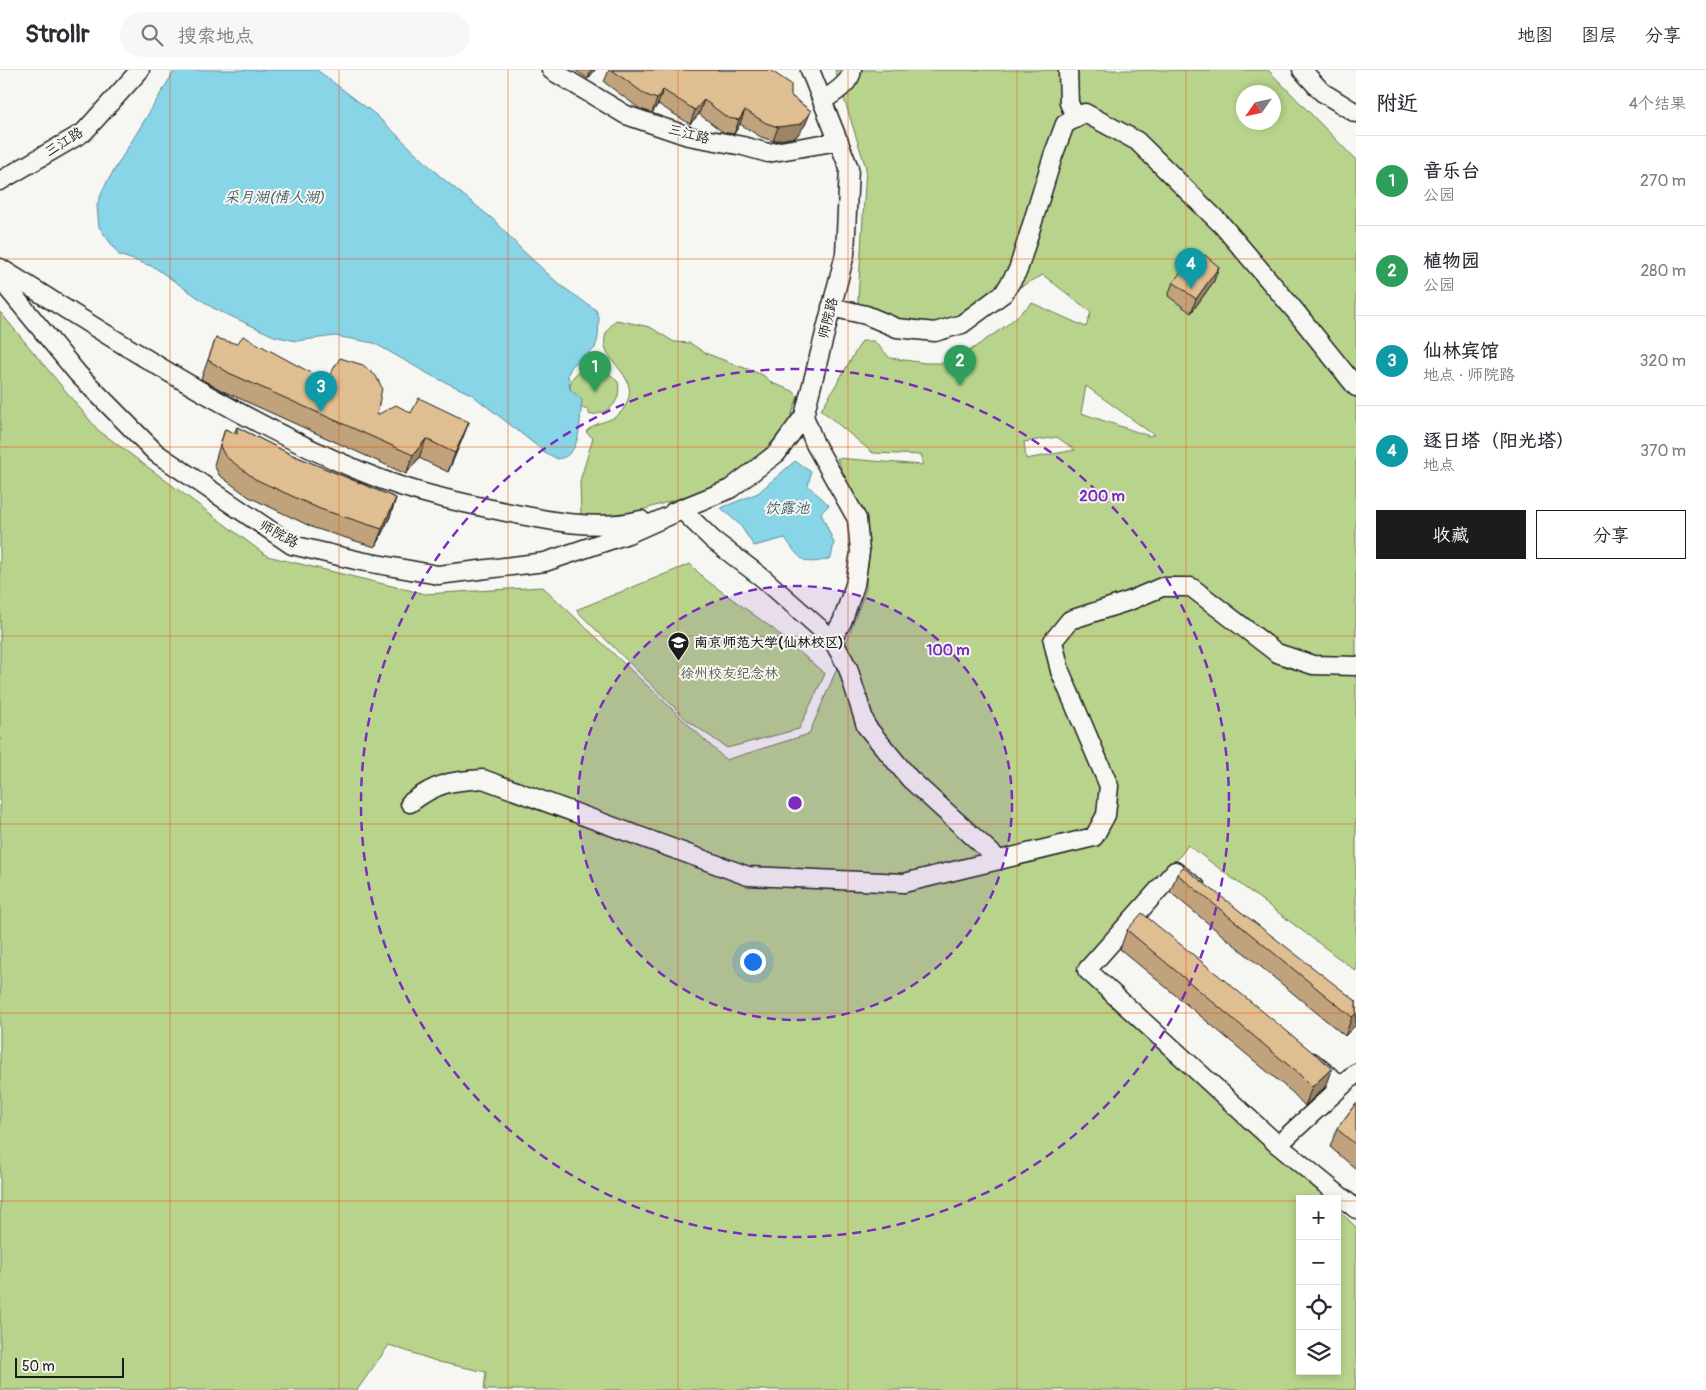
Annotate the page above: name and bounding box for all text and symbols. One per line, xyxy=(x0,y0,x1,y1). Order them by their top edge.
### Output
search box xyxy=(120,12,470,57)
text: Strollr xyxy=(25,20,90,49)
icon: search xyxy=(138,21,166,49)
text: 搜索地点 xyxy=(178,24,254,48)
text: 地图 xyxy=(1517,24,1553,47)
text: 图层 xyxy=(1581,24,1617,47)
text: 分享 xyxy=(1645,24,1681,47)
north arrow xyxy=(1236,85,1281,130)
text: 附近 xyxy=(1376,90,1418,117)
text: 4个结果 xyxy=(1629,94,1686,114)
street label: 三江路 xyxy=(667,121,711,147)
street label: 三江路 xyxy=(42,124,86,160)
text: 音乐台 xyxy=(1423,159,1480,183)
text: 1 xyxy=(1389,171,1395,191)
text: 270 m xyxy=(1640,171,1686,191)
text: 公园 xyxy=(1423,185,1455,205)
water label: 采月湖(情人湖) xyxy=(224,188,324,207)
pin: 4 xyxy=(1175,248,1207,289)
text: 植物园 xyxy=(1423,249,1480,273)
text: 2 xyxy=(1388,261,1396,281)
text: 280 m xyxy=(1640,261,1686,281)
text: 公园 xyxy=(1423,275,1455,295)
street label: 师院路 xyxy=(815,296,841,340)
text: 仙林宾馆 xyxy=(1423,339,1499,363)
pin: 2 xyxy=(944,345,976,386)
pin: 1 xyxy=(579,351,611,392)
text: 3 xyxy=(1388,351,1396,371)
text: 320 m xyxy=(1640,351,1686,371)
text: 地点 · 师院路 xyxy=(1423,365,1515,385)
pin: 3 xyxy=(305,371,337,412)
text: 逐日塔（阳光塔） xyxy=(1423,429,1575,453)
text: 4 xyxy=(1387,441,1397,461)
text: 370 m xyxy=(1640,441,1686,461)
text: 地点 xyxy=(1423,455,1455,475)
text: 200 m xyxy=(1079,487,1125,506)
water label: 饮露池 xyxy=(764,499,810,518)
button: 收藏 xyxy=(1376,510,1526,559)
button: 分享 xyxy=(1536,510,1686,559)
street label: 师院路 xyxy=(257,516,301,552)
school or university icon: 南京师范大学(仙林校区) xyxy=(666,630,690,661)
place label: 南京师范大学(仙林校区) xyxy=(694,634,843,651)
text: 100 m xyxy=(927,641,969,660)
park label: 徐州校友纪念林 xyxy=(680,665,779,682)
centre of rings xyxy=(786,794,804,812)
your location xyxy=(740,949,766,975)
map controls xyxy=(1296,1195,1341,1375)
button: + xyxy=(1296,1195,1341,1240)
button: − xyxy=(1296,1240,1341,1285)
button: locate xyxy=(1296,1285,1341,1330)
button: layers xyxy=(1296,1330,1341,1375)
scale bar xyxy=(15,1355,124,1378)
text: 50 m xyxy=(22,1358,55,1375)

